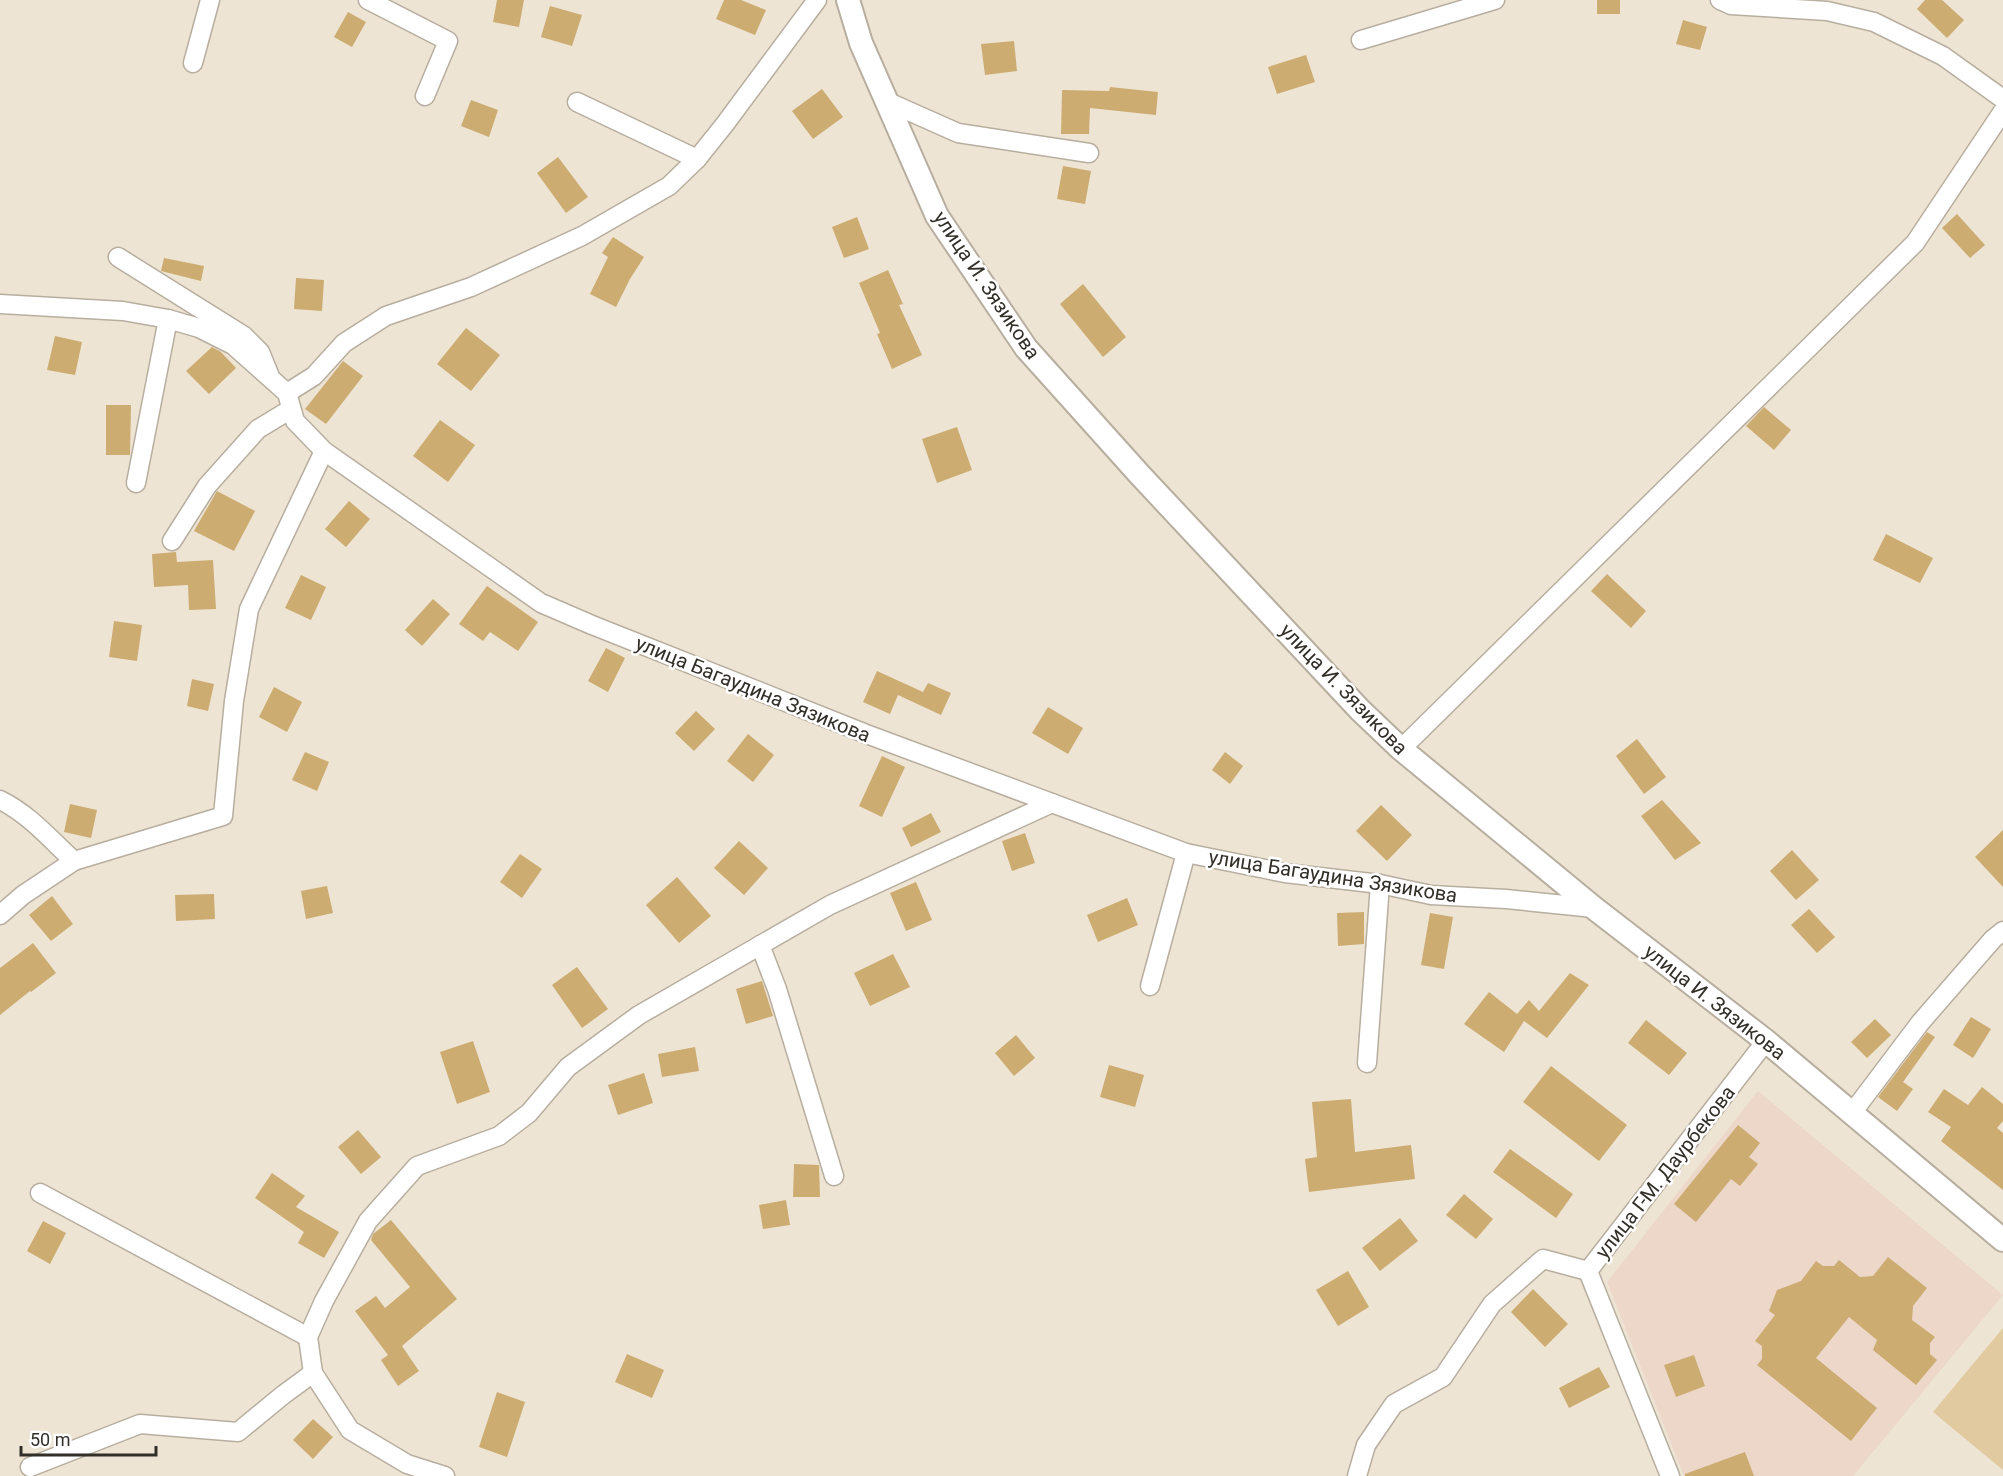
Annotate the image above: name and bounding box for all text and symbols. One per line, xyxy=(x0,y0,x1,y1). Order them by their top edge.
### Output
street label: улица И. Зязикова xyxy=(929,206,1045,364)
street label: улица И. Зязикова xyxy=(1275,618,1413,760)
street label: улица Багаудина Зязикова xyxy=(632,631,874,747)
street label: улица Багаудина Зязикова xyxy=(1207,844,1459,908)
street label: улица И. Зязикова xyxy=(1639,939,1791,1065)
street label: улица Г-М. Даурбекова xyxy=(1590,1081,1740,1263)
scale bar xyxy=(21,1419,156,1457)
text: 50 m xyxy=(30,1429,70,1450)

